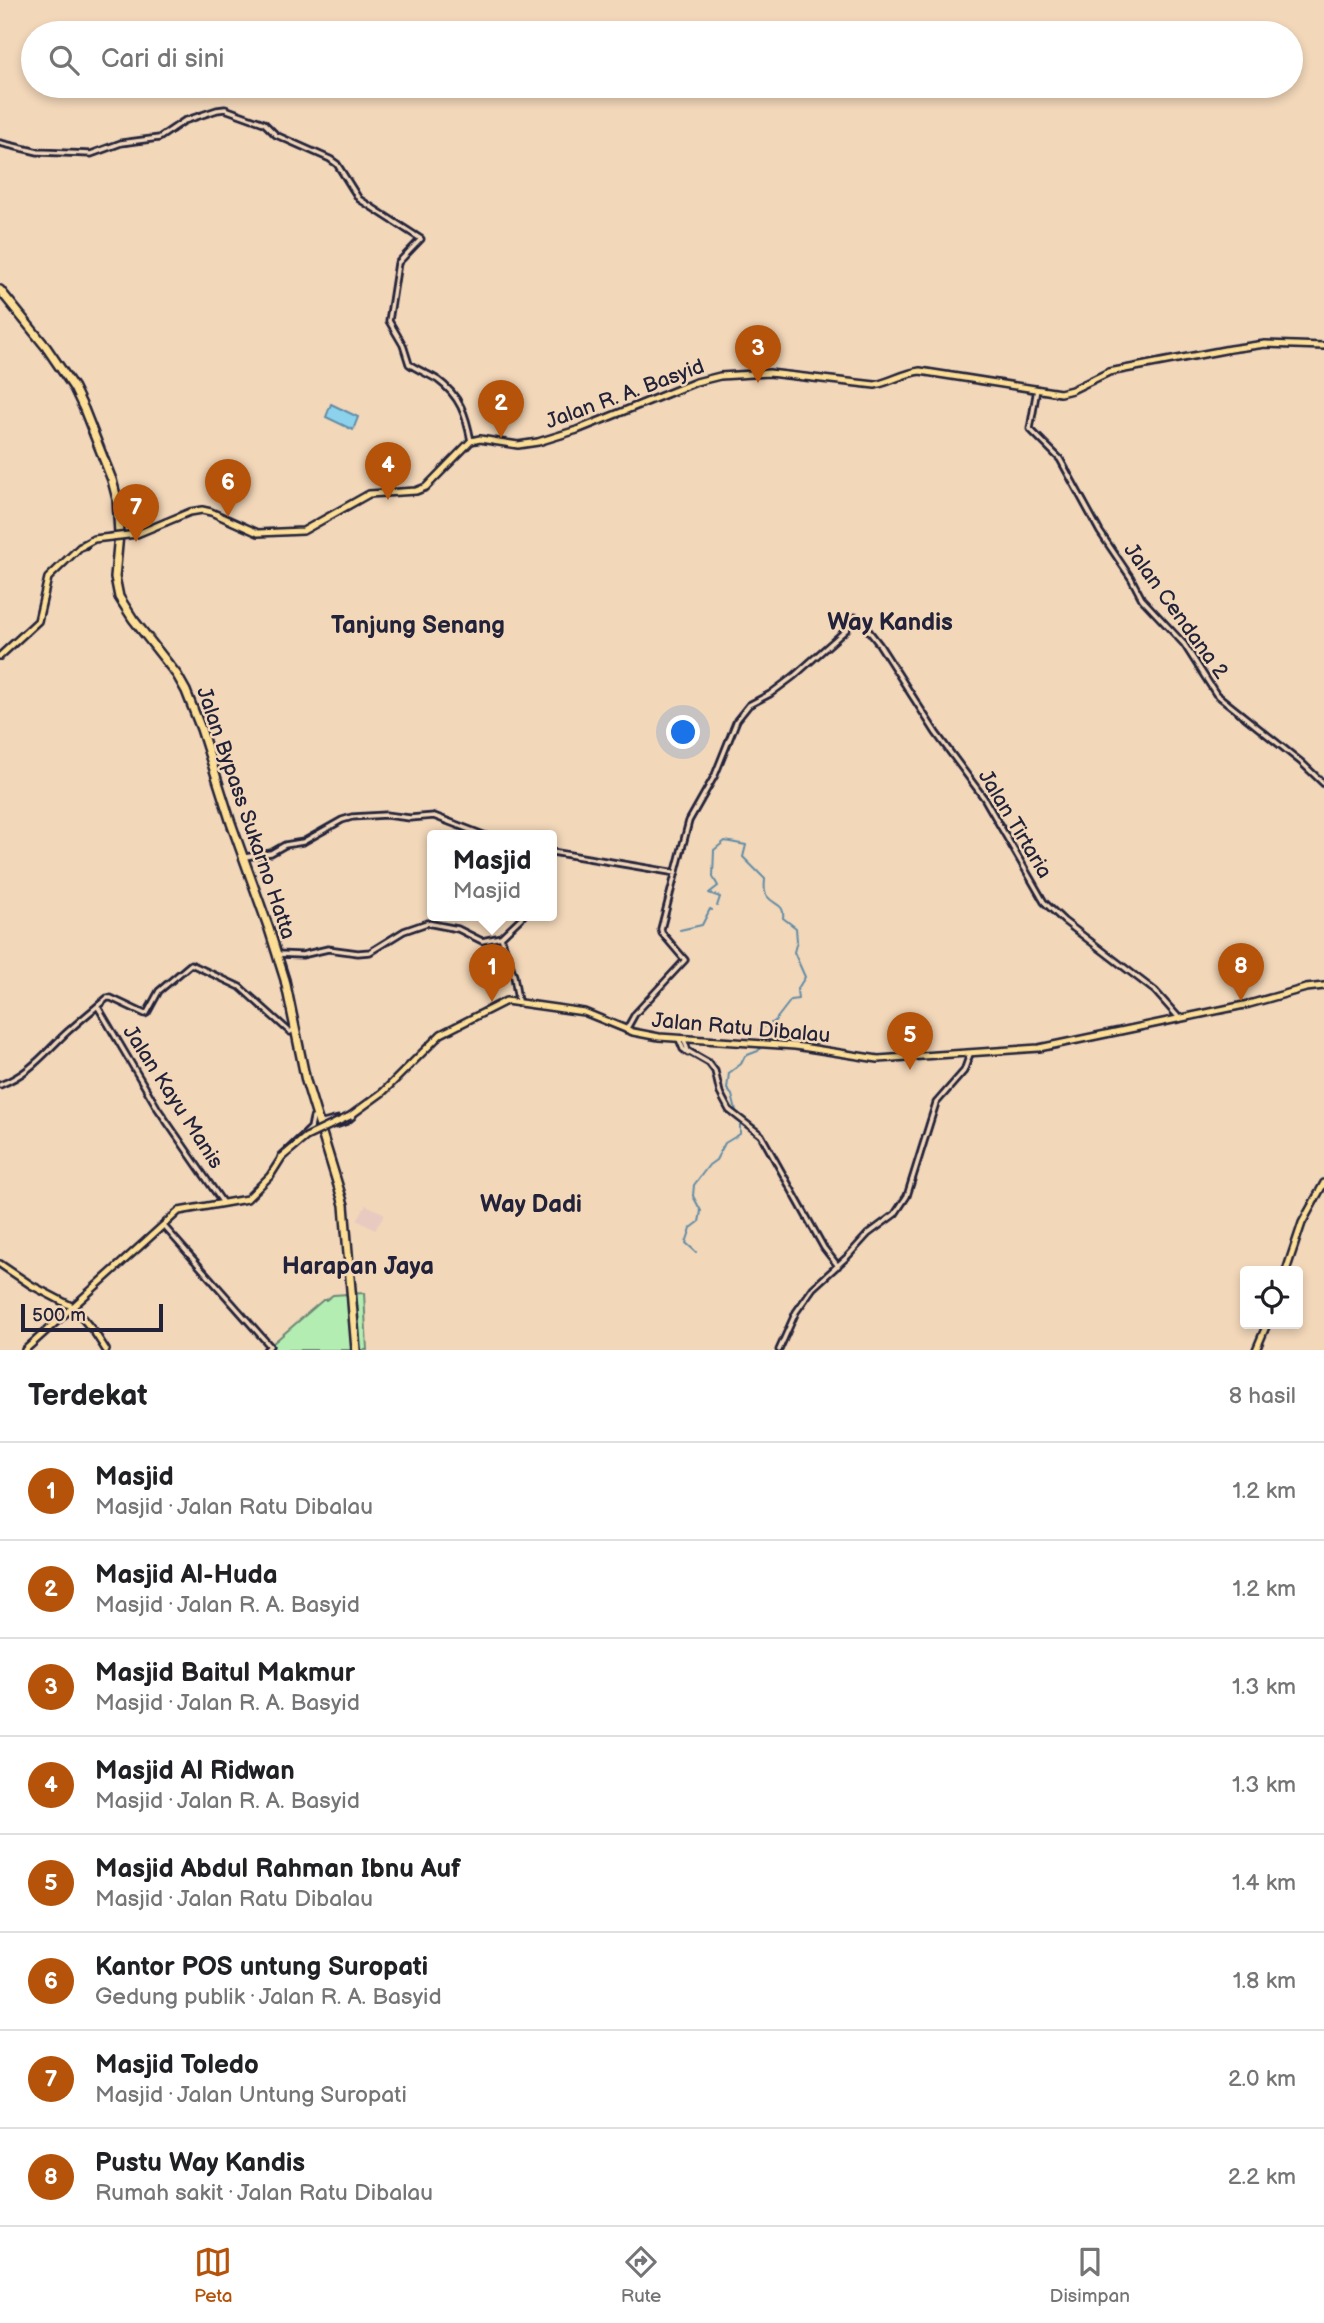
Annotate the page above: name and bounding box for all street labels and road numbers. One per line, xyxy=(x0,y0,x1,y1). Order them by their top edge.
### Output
street label: Jalan R. A. Basyid xyxy=(542,354,708,434)
street label: Jalan Cendana 2 xyxy=(1118,538,1234,684)
street label: Jalan Bypass Sukarno Hatta xyxy=(191,684,301,942)
street label: Jalan Tirtaria xyxy=(973,765,1057,883)
street label: Jalan Ratu Dibalau xyxy=(651,1008,831,1048)
street label: Jalan Kayu Manis xyxy=(117,1021,229,1173)

